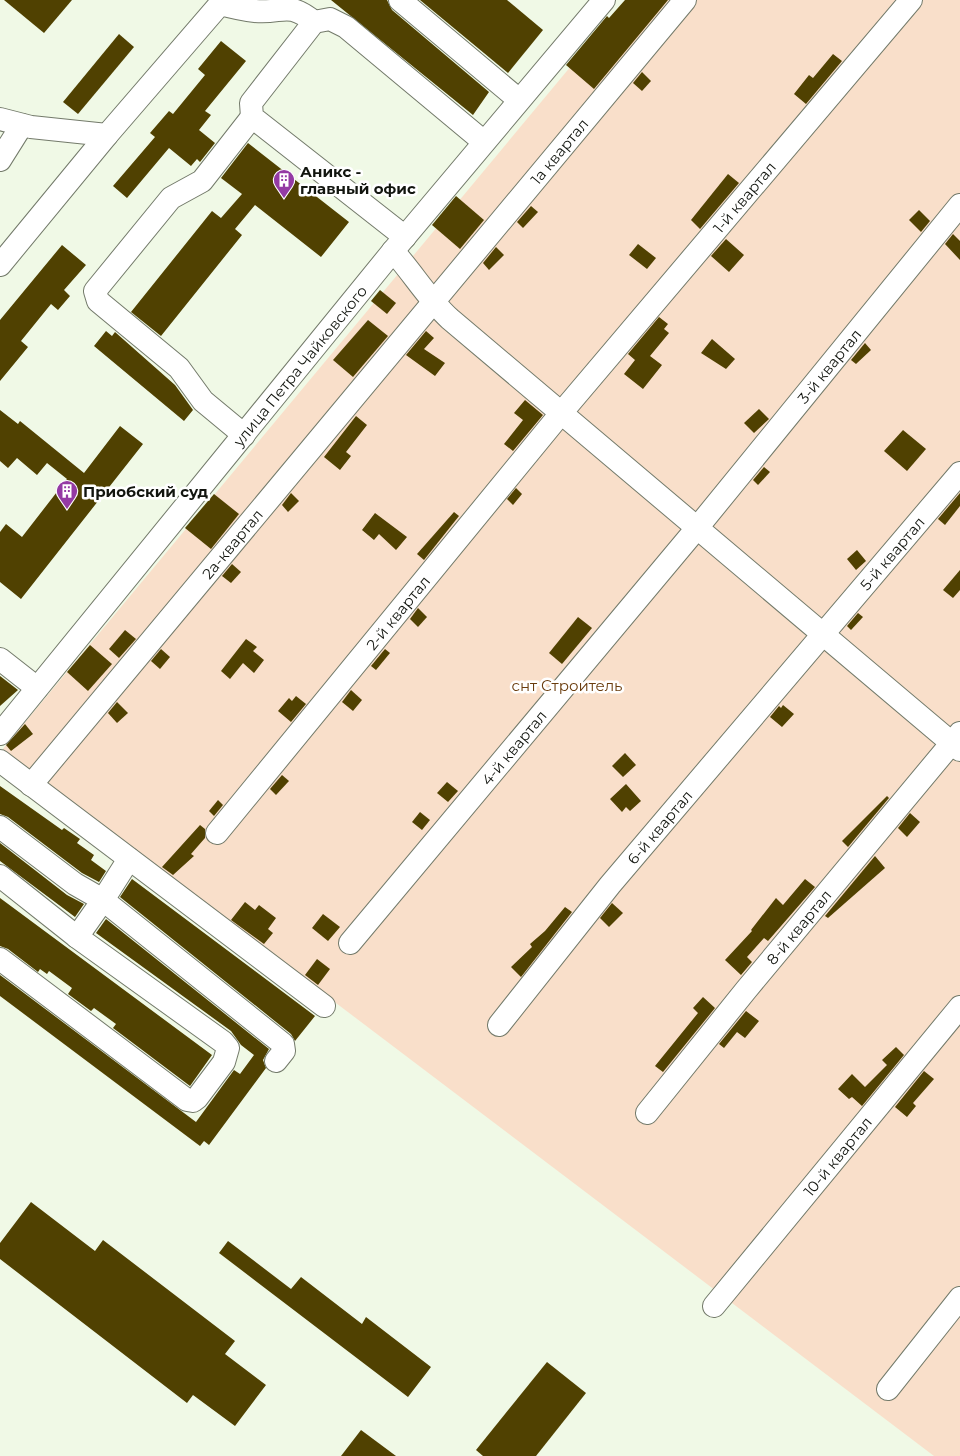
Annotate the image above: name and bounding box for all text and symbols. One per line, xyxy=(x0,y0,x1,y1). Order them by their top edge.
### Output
street label: 1а квартал xyxy=(526,114,592,188)
street label: 1-й квартал xyxy=(709,158,780,237)
place label: Аникс - главный офис xyxy=(300,162,416,198)
building icon: Аникс - главный офис xyxy=(272,168,296,199)
street label: улица Петра Чайковского xyxy=(228,281,371,451)
street label: 3-й квартал xyxy=(793,325,865,407)
building icon: Приобский суд xyxy=(55,479,79,510)
place label: Приобский суд xyxy=(83,482,209,501)
street label: 2а-квартал xyxy=(198,505,266,582)
street label: 5-й квартал xyxy=(855,513,928,594)
street label: 2-й квартал xyxy=(362,572,434,654)
park label: снт Строитель xyxy=(511,676,623,695)
street label: 4-й квартал xyxy=(477,706,550,789)
street label: 6-й квартал xyxy=(623,786,696,868)
street label: 8-й квартал xyxy=(762,886,835,968)
street label: 10-й квартал xyxy=(799,1113,876,1200)

